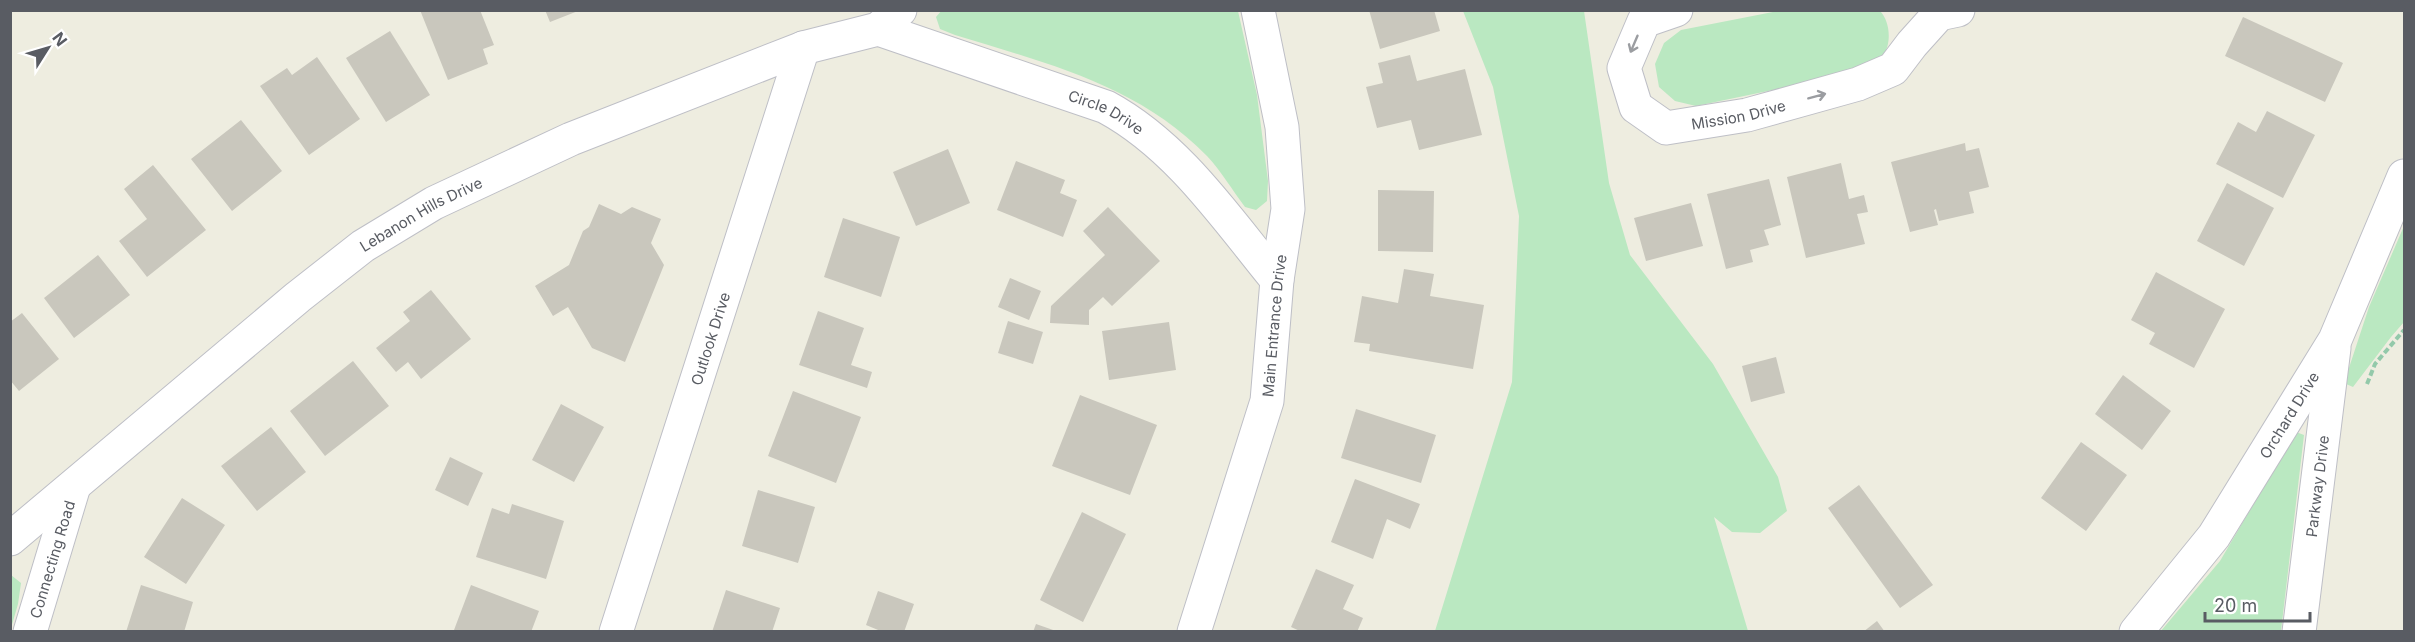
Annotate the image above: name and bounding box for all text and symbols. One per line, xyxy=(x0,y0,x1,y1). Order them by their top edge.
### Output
north arrow xyxy=(18,18,78,78)
text: N xyxy=(48,28,72,50)
one-way arrow xyxy=(1628,34,1639,53)
street label: Circle Drive xyxy=(1066,85,1148,138)
one-way arrow xyxy=(1807,89,1826,101)
street label: Mission Drive xyxy=(1690,95,1788,133)
street label: Lebanon Hills Drive xyxy=(356,172,485,255)
street label: Main Entrance Drive xyxy=(1258,253,1290,398)
street label: Outlook Drive xyxy=(686,290,734,388)
street label: Orchard Drive xyxy=(2255,368,2323,462)
street label: Parkway Drive xyxy=(2301,434,2333,538)
street label: Connecting Road xyxy=(25,498,79,620)
scale bar xyxy=(2205,585,2310,623)
text: 20 m xyxy=(2214,595,2257,616)

